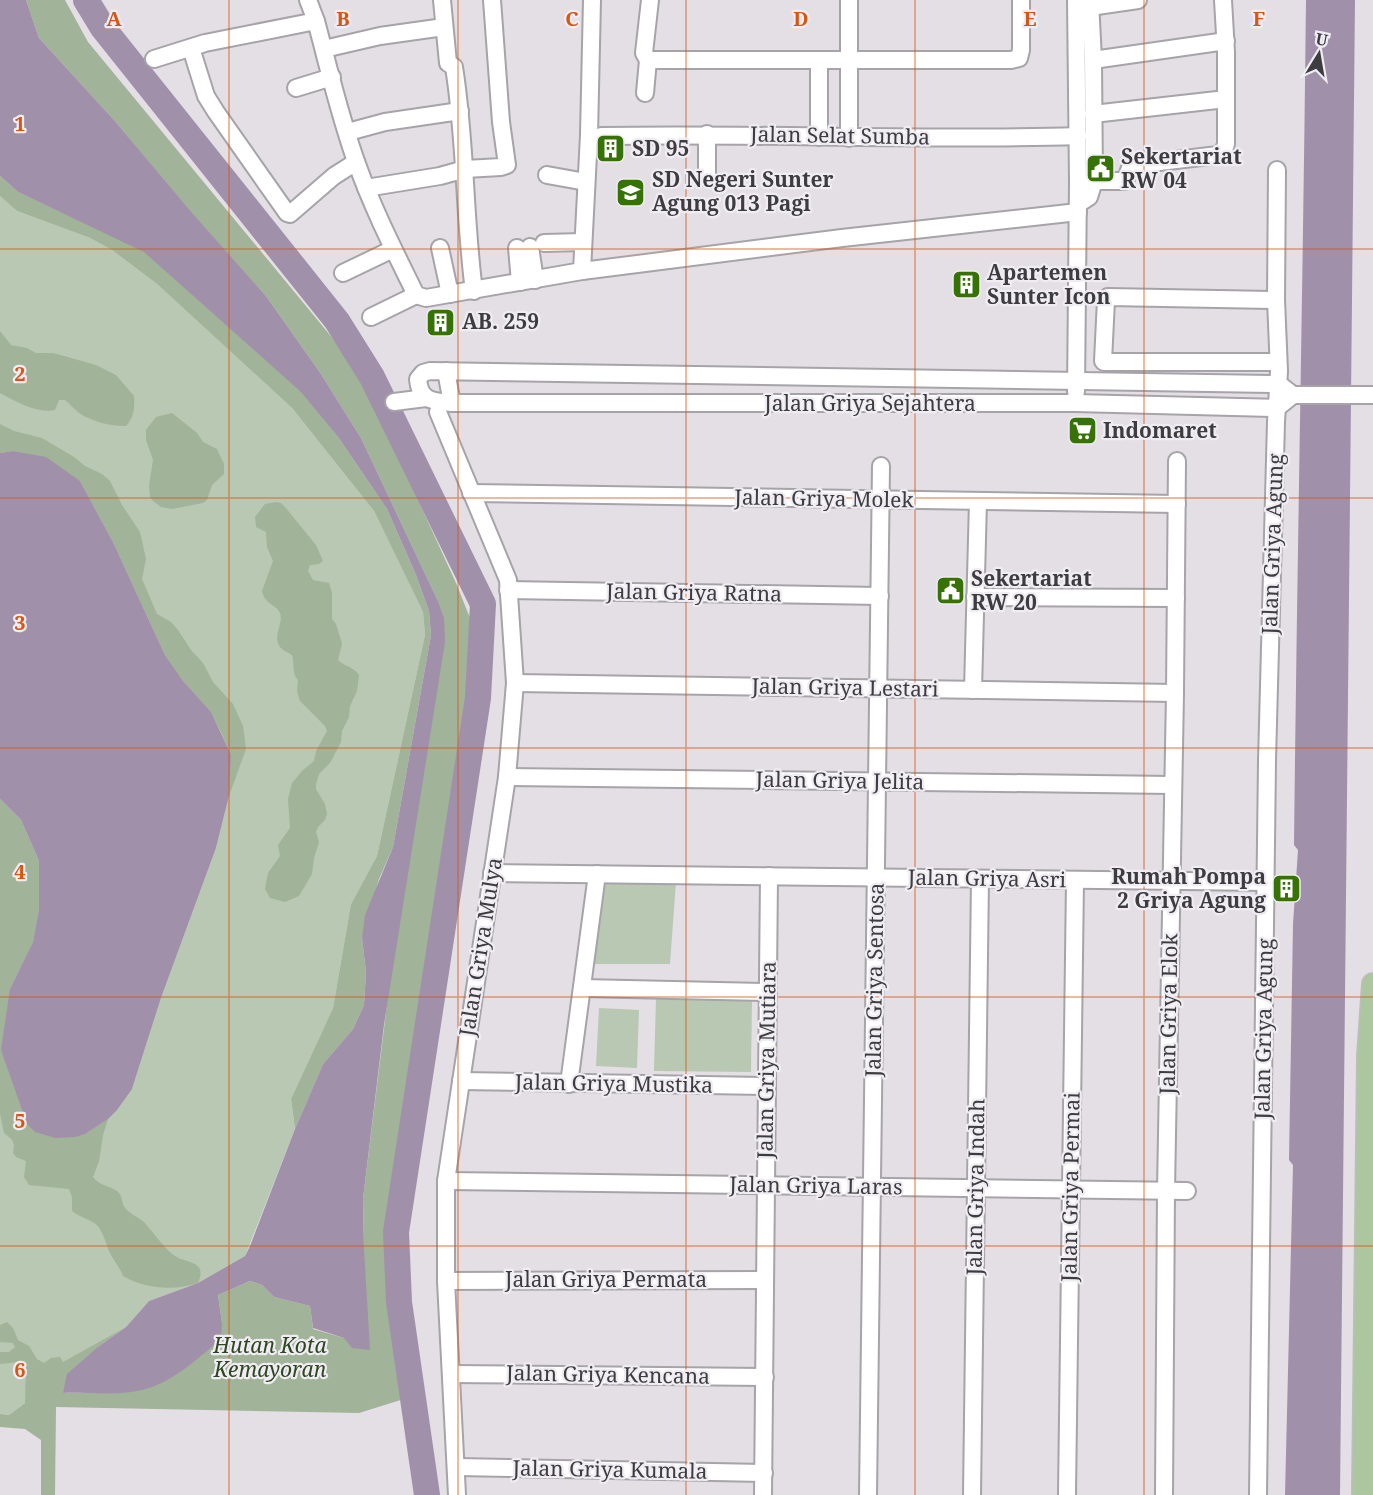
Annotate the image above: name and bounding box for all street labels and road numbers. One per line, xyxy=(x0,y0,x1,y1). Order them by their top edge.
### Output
street label: Jalan Selat Sumba xyxy=(749,119,930,151)
street label: Jalan Griya Sejahtera xyxy=(763,389,976,417)
street label: Jalan Griya Agung xyxy=(1255,452,1289,636)
street label: Jalan Griya Molek xyxy=(733,482,915,514)
street label: Jalan Griya Ratna xyxy=(605,576,782,608)
street label: Jalan Griya Lestari xyxy=(750,671,939,703)
street label: Jalan Griya Jelita xyxy=(754,765,925,795)
street label: Jalan Griya Mulya xyxy=(452,855,508,1039)
street label: Jalan Griya Asri xyxy=(907,863,1067,893)
street label: Jalan Griya Sentosa xyxy=(858,883,890,1078)
street label: Jalan Griya Elok xyxy=(1153,932,1183,1096)
street label: Jalan Griya Agung xyxy=(1247,937,1279,1121)
street label: Jalan Griya Mutiara xyxy=(750,961,782,1160)
street label: Jalan Griya Mustika xyxy=(514,1067,713,1099)
street label: Jalan Griya Permai xyxy=(1054,1092,1086,1283)
street label: Jalan Griya Indah xyxy=(959,1098,991,1277)
street label: Jalan Griya Laras xyxy=(728,1169,903,1201)
street label: Jalan Griya Permata xyxy=(504,1265,707,1293)
street label: Jalan Griya Kencana xyxy=(505,1358,710,1390)
street label: Jalan Griya Kumala xyxy=(511,1453,708,1485)

